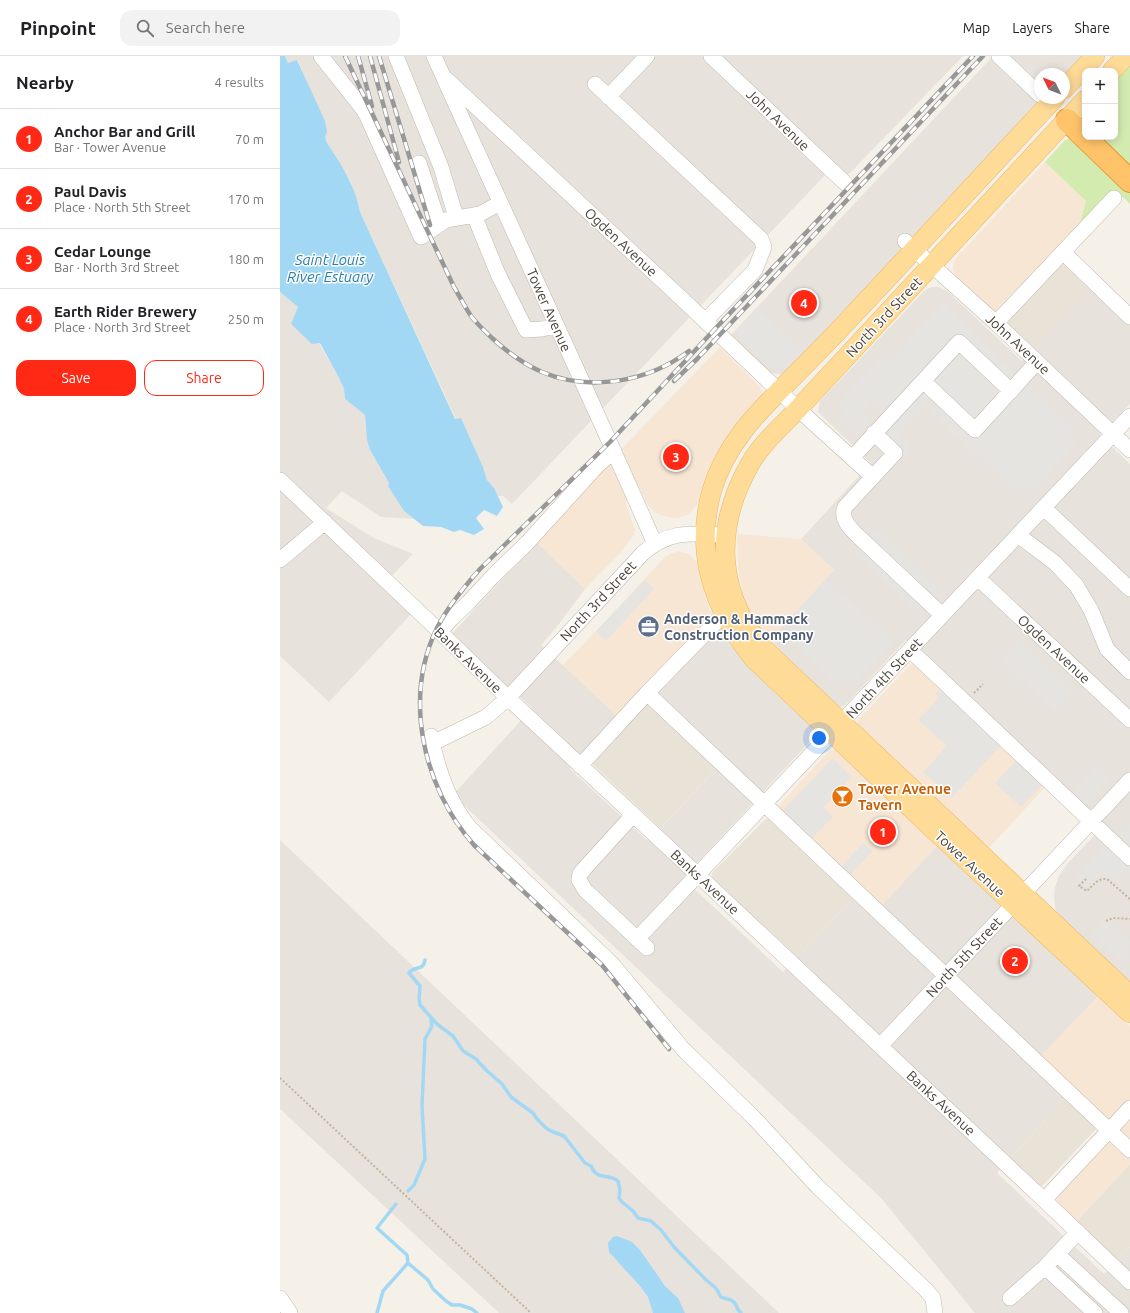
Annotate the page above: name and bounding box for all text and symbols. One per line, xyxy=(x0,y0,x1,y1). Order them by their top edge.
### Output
search box xyxy=(120,10,400,46)
text: Pinpoint xyxy=(20,17,96,39)
icon: search xyxy=(134,17,156,39)
text: Search here xyxy=(166,19,245,36)
text: Map xyxy=(963,20,990,36)
text: Layers xyxy=(1012,20,1052,36)
text: Share xyxy=(1074,20,1110,36)
north arrow xyxy=(1034,68,1070,104)
map controls xyxy=(1082,68,1118,140)
button: + xyxy=(1082,68,1118,104)
text: Nearby xyxy=(16,73,74,92)
text: 4 results xyxy=(214,75,264,89)
street label: John Avenue xyxy=(743,86,813,154)
button: − xyxy=(1082,104,1118,140)
text: Anchor Bar and Grill xyxy=(54,123,195,140)
text: 1 xyxy=(25,132,33,146)
text: 70 m xyxy=(235,132,264,146)
text: Bar · Tower Avenue xyxy=(54,140,166,154)
text: Paul Davis xyxy=(54,183,126,200)
text: 2 xyxy=(25,192,33,206)
text: 170 m xyxy=(228,192,264,206)
text: Place · North 5th Street xyxy=(54,200,191,214)
street label: Ogden Avenue xyxy=(581,204,661,280)
text: Cedar Lounge xyxy=(54,243,151,260)
water label: Saint Louis River Estuary xyxy=(287,251,374,285)
text: 3 xyxy=(25,252,33,266)
text: 180 m xyxy=(228,252,264,266)
text: Bar · North 3rd Street xyxy=(54,260,179,274)
street label: Tower Avenue xyxy=(523,266,575,354)
street label: North 3rd Street xyxy=(843,273,926,360)
pin: 4 xyxy=(791,288,817,318)
text: Earth Rider Brewery xyxy=(54,303,197,320)
street label: John Avenue xyxy=(983,310,1053,378)
text: 4 xyxy=(25,312,33,326)
text: 250 m xyxy=(228,312,264,326)
text: Place · North 3rd Street xyxy=(54,320,191,334)
button: Save xyxy=(16,360,136,396)
button: Share xyxy=(144,360,264,396)
pin: 3 xyxy=(663,442,689,472)
street label: North 3rd Street xyxy=(557,557,640,644)
place label: Anderson & Hammack Construction Company xyxy=(664,611,814,643)
street label: Ogden Avenue xyxy=(1014,611,1094,687)
office icon: Anderson & Hammack Construction Company xyxy=(635,614,661,640)
street label: Banks Avenue xyxy=(431,624,505,696)
street label: North 4th Street xyxy=(843,634,926,721)
your location xyxy=(809,728,829,748)
place label: Tower Avenue Tavern xyxy=(858,781,951,813)
bar icon: Tower Avenue Tavern xyxy=(830,784,856,810)
pin: 1 xyxy=(870,817,896,847)
street label: Tower Avenue xyxy=(932,828,1008,900)
street label: Banks Avenue xyxy=(668,846,742,918)
street label: North 5th Street xyxy=(923,913,1006,1000)
pin: 2 xyxy=(1002,946,1028,976)
street label: Banks Avenue xyxy=(904,1067,978,1139)

